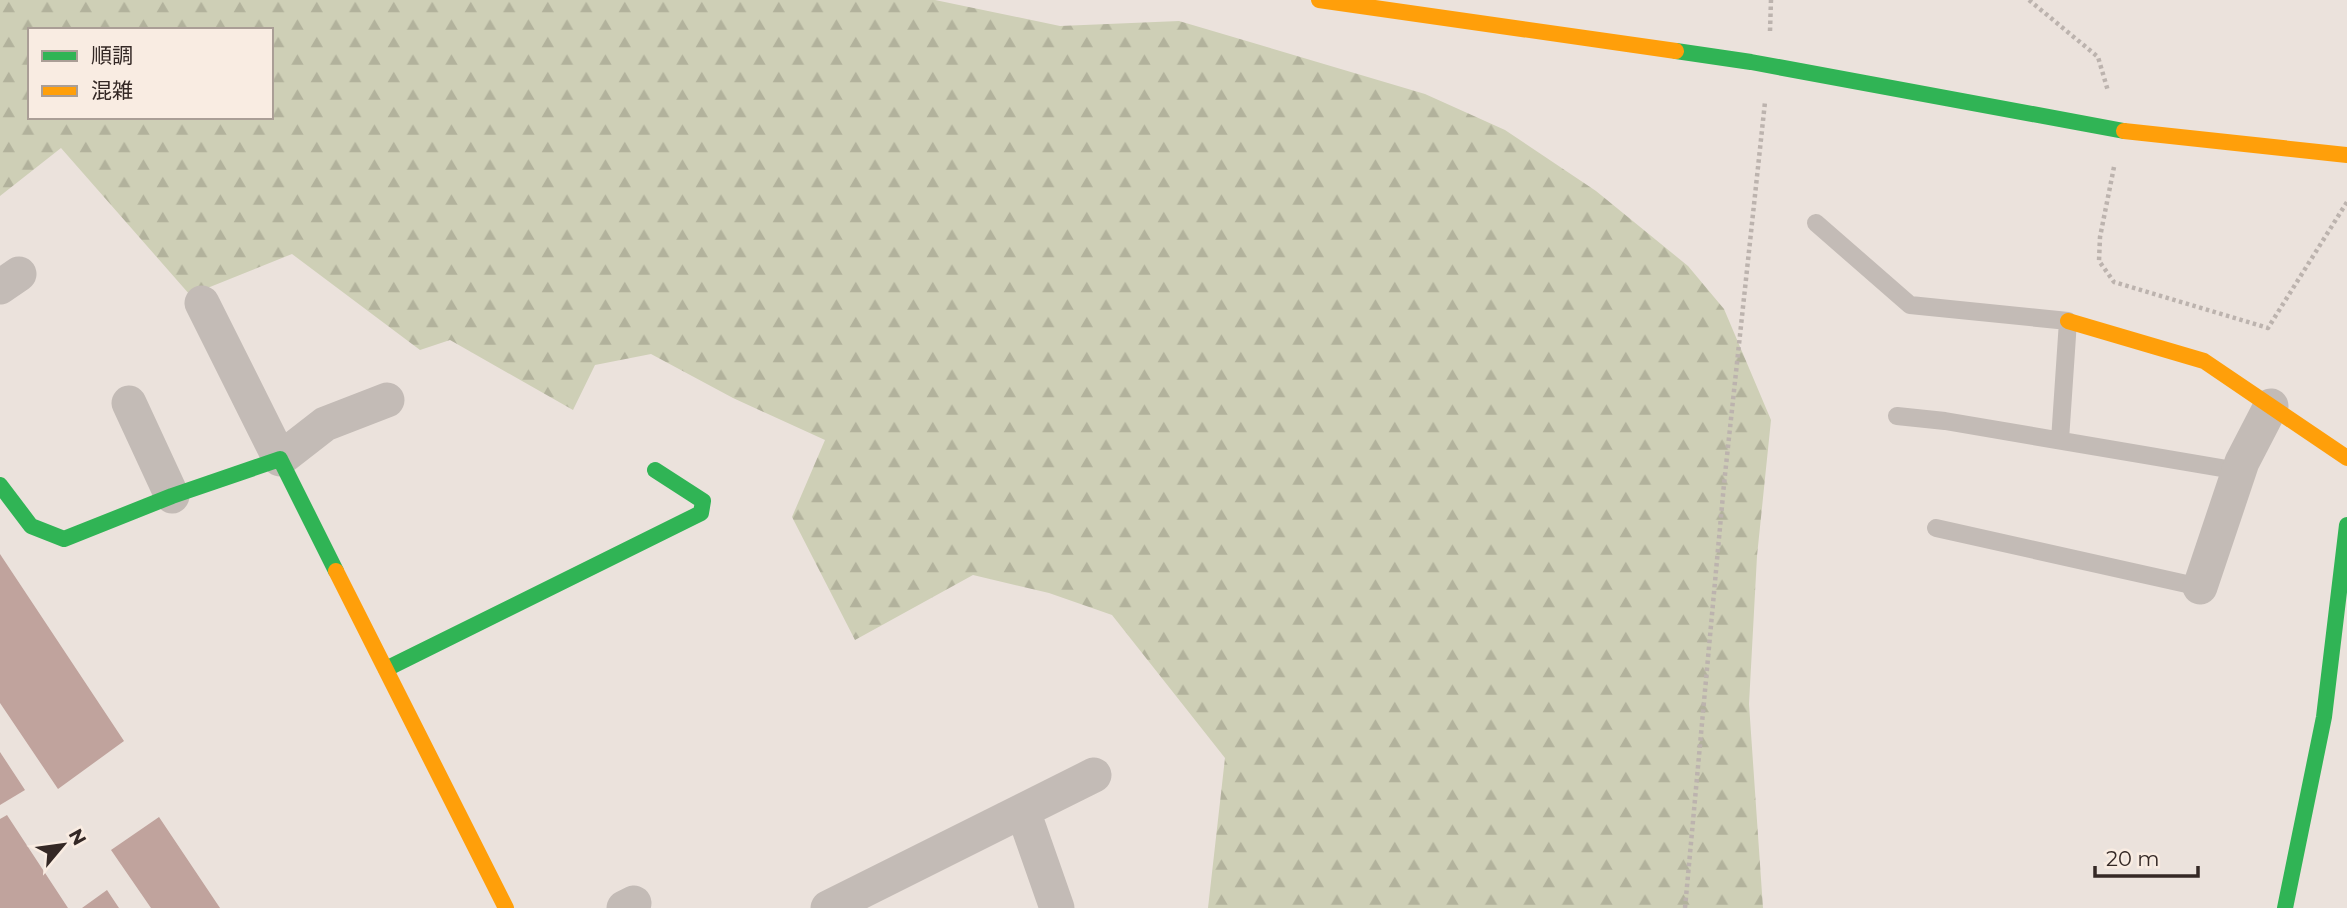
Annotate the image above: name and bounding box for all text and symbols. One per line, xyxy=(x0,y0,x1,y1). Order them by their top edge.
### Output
legend xyxy=(28,28,273,119)
text: 順調 xyxy=(91,43,133,68)
text: 混雑 xyxy=(91,78,133,103)
north arrow xyxy=(28,810,98,880)
text: N xyxy=(64,825,91,849)
scale bar xyxy=(2095,834,2198,878)
text: 20 m xyxy=(2106,846,2160,871)

